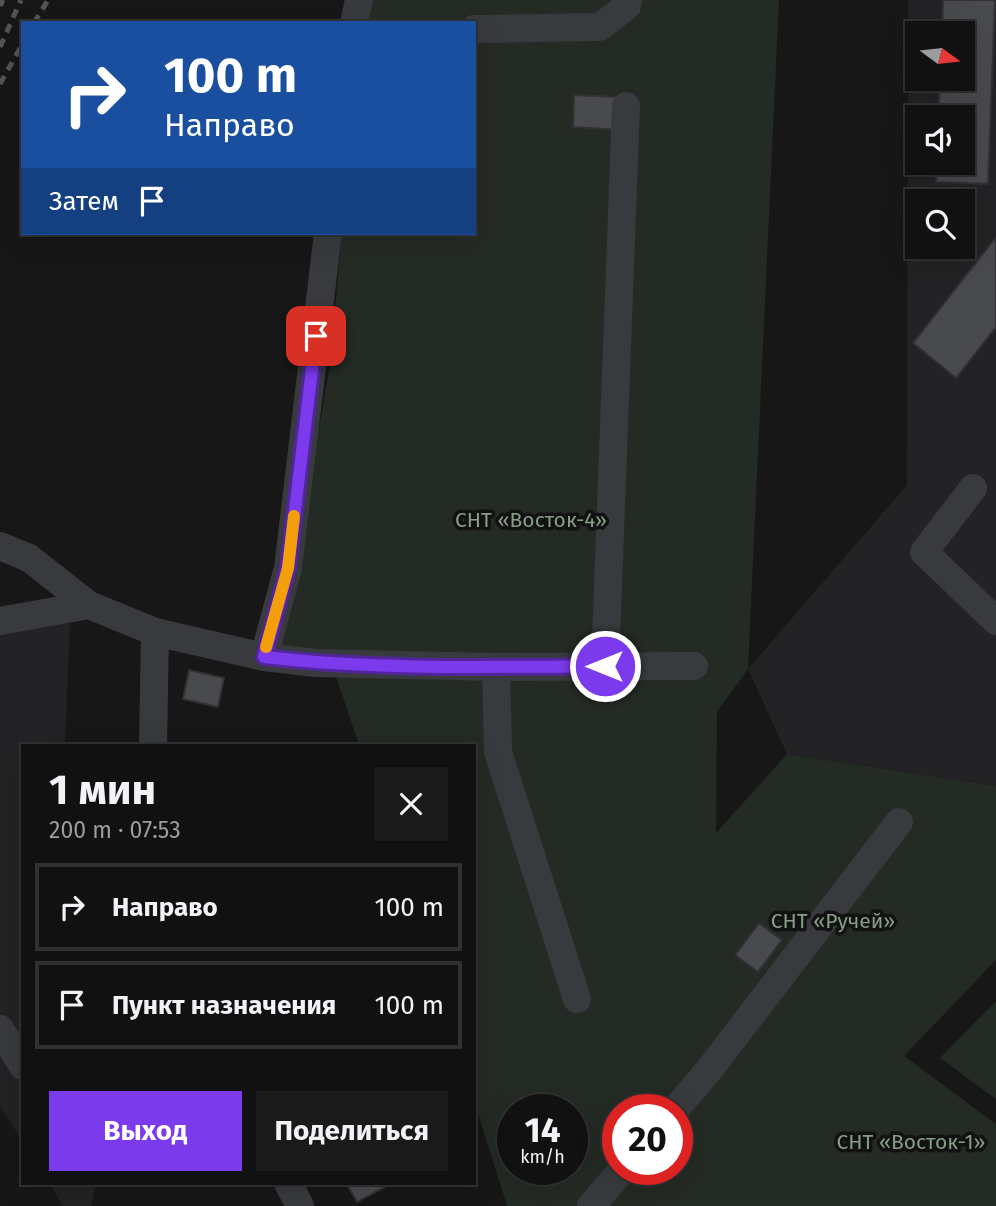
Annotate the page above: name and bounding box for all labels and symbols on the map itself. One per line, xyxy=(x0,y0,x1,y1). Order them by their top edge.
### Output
north arrow xyxy=(905,21,975,91)
pin xyxy=(286,306,346,366)
park label: СНТ «Восток-4» xyxy=(455,507,607,533)
position arrow xyxy=(568,629,642,703)
park label: СНТ «Ручей» xyxy=(771,908,895,934)
speed limit sign: 20 xyxy=(602,1094,693,1185)
park label: СНТ «Восток-1» xyxy=(837,1129,985,1155)

